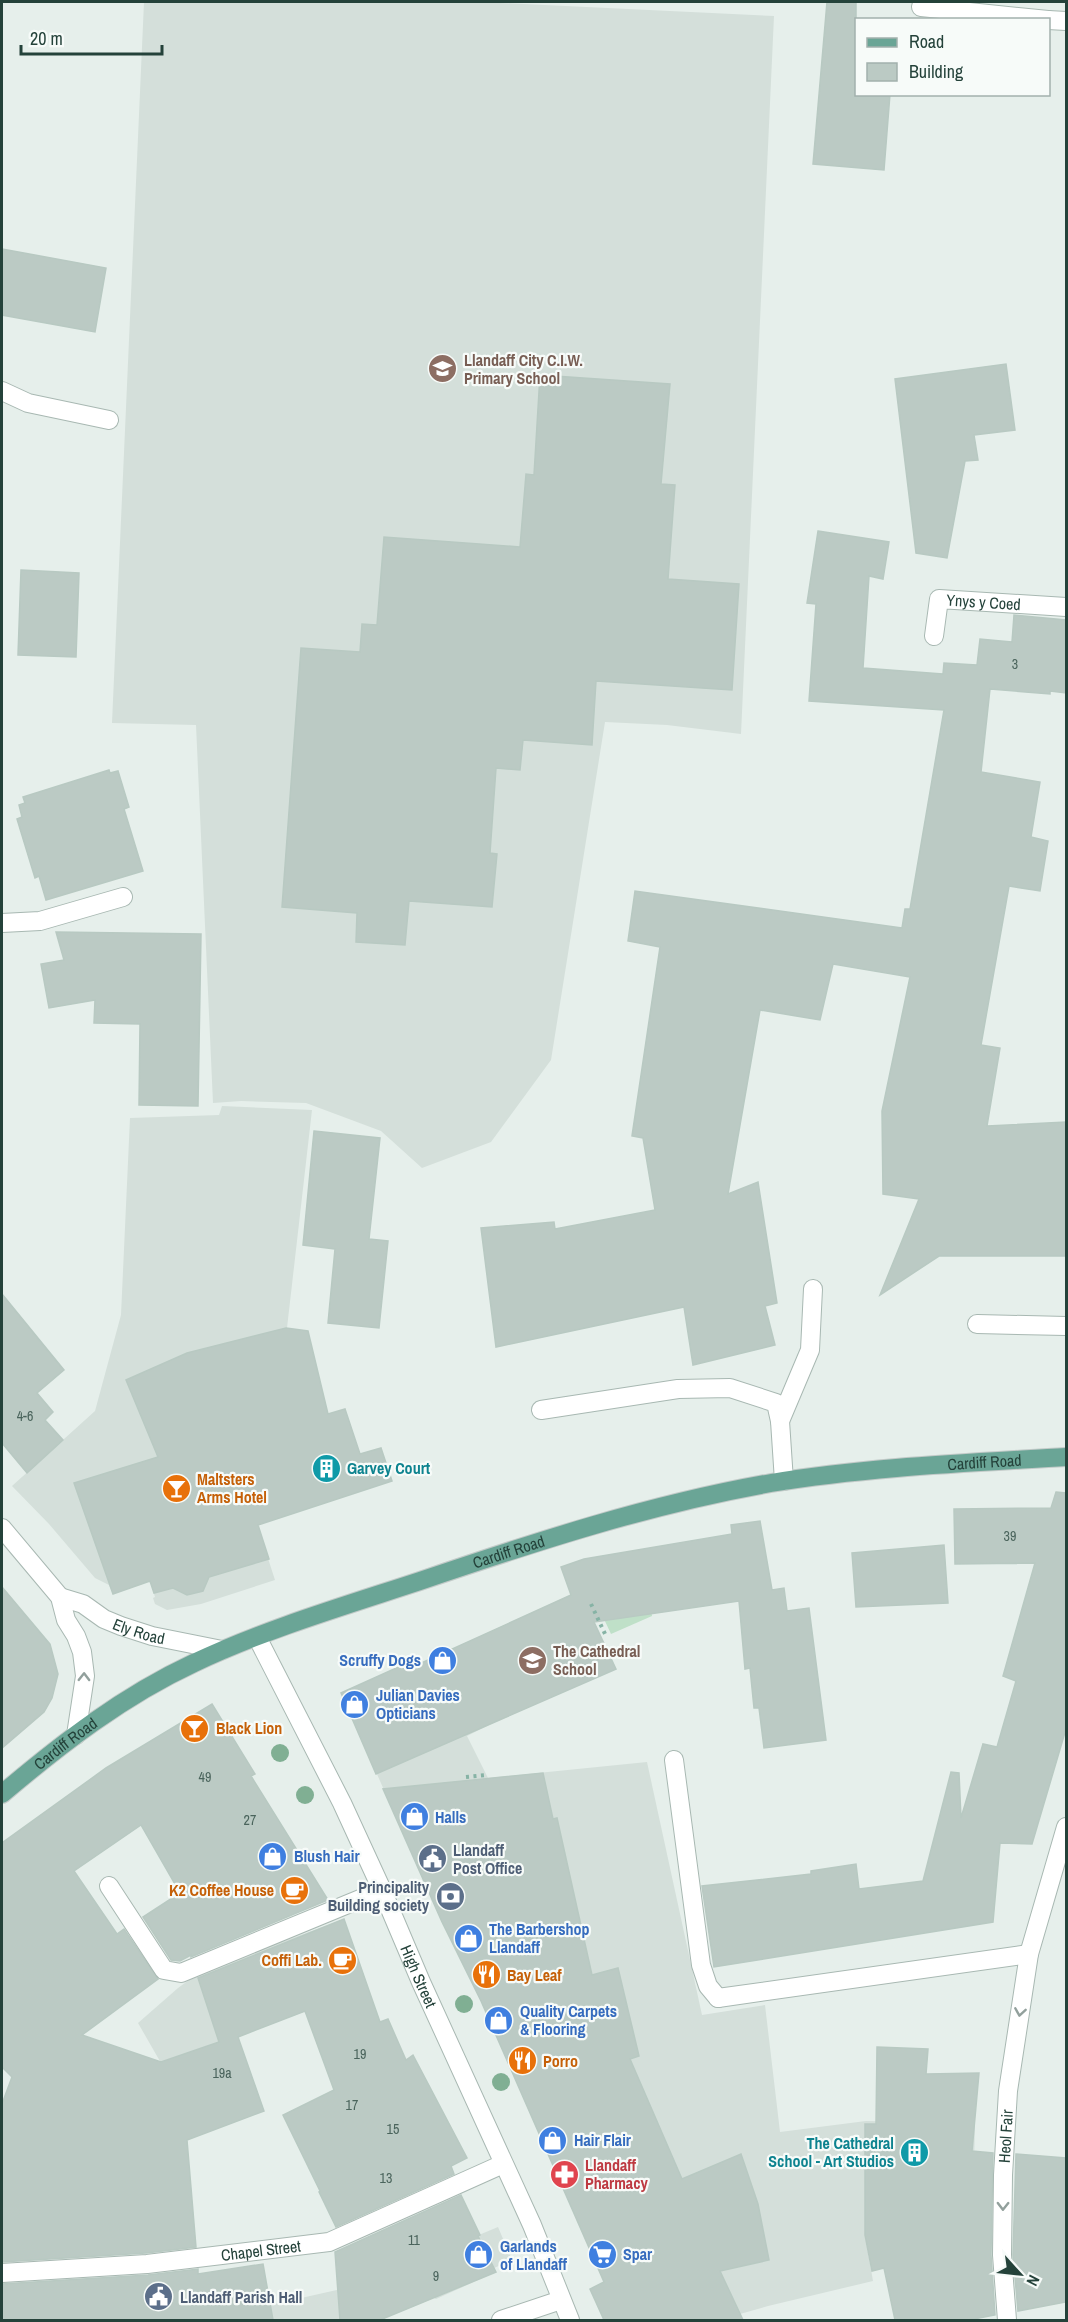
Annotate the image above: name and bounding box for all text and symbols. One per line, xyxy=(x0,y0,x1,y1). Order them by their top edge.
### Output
scale bar xyxy=(21,18,162,56)
legend xyxy=(855,18,1050,96)
text: 20 m xyxy=(30,26,63,51)
text: Road xyxy=(909,29,944,54)
text: Building xyxy=(909,59,964,84)
place label: Llandaff City C.I.W. Primary School xyxy=(464,349,583,389)
school or university icon: Llandaff City C.I.W. Primary School xyxy=(427,353,459,385)
street label: Ynys y Coed xyxy=(946,588,1021,615)
house number: 3 xyxy=(1012,655,1018,673)
house number: 4-6 xyxy=(17,1407,33,1425)
street label: Cardiff Road xyxy=(947,1449,1022,1475)
building icon: Garvey Court xyxy=(310,1452,342,1484)
place label: Garvey Court xyxy=(347,1457,431,1479)
place label: Maltsters Arms Hotel xyxy=(197,1468,267,1508)
bar icon: Maltsters Arms Hotel xyxy=(160,1472,192,1504)
house number: 39 xyxy=(1004,1527,1016,1545)
street label: Cardiff Road xyxy=(470,1530,547,1574)
street label: Ely Road xyxy=(110,1613,167,1649)
place label: The Cathedral School xyxy=(553,1640,641,1680)
shop icon: Scruffy Dogs xyxy=(426,1644,458,1676)
school or university icon: The Cathedral School xyxy=(516,1644,548,1676)
place label: Scruffy Dogs xyxy=(339,1649,421,1671)
one-way arrow xyxy=(77,1673,90,1682)
place label: Julian Davies Opticians xyxy=(376,1684,460,1724)
shop icon: Julian Davies Opticians xyxy=(339,1688,371,1720)
street label: Cardiff Road xyxy=(29,1712,101,1775)
bar icon: Black Lion xyxy=(179,1712,211,1744)
place label: Black Lion xyxy=(216,1717,282,1739)
house number: 49 xyxy=(199,1768,211,1786)
shop icon: Halls xyxy=(398,1801,430,1833)
place label: Halls xyxy=(435,1806,466,1828)
house number: 27 xyxy=(244,1811,256,1829)
place label: Llandaff Post Office xyxy=(453,1839,522,1879)
shop icon: Blush Hair xyxy=(257,1840,289,1872)
public building icon: Llandaff Post Office xyxy=(416,1843,448,1875)
place label: Blush Hair xyxy=(294,1845,361,1867)
cafe icon: K2 Coffee House xyxy=(279,1874,311,1906)
place label: Principality Building society xyxy=(328,1876,430,1916)
place label: K2 Coffee House xyxy=(169,1879,274,1901)
bank icon: Principality Building society xyxy=(434,1880,466,1912)
place label: The Barbershop Llandaff xyxy=(489,1918,590,1958)
shop icon: The Barbershop Llandaff xyxy=(452,1922,484,1954)
street label: High Street xyxy=(395,1941,442,2011)
cafe icon: Coffi Lab. xyxy=(327,1944,359,1976)
place label: Coffi Lab. xyxy=(262,1949,322,1971)
restaurant icon: Bay Leaf xyxy=(470,1959,502,1991)
place label: Bay Leaf xyxy=(507,1964,562,1986)
place label: Quality Carpets & Flooring xyxy=(520,2000,617,2040)
shop icon: Quality Carpets & Flooring xyxy=(483,2004,515,2036)
one-way arrow xyxy=(1014,2007,1026,2016)
house number: 19 xyxy=(354,2045,366,2063)
restaurant icon: Porro xyxy=(506,2045,538,2077)
place label: Porro xyxy=(543,2050,578,2072)
house number: 19a xyxy=(212,2064,232,2082)
house number: 17 xyxy=(346,2096,358,2114)
street label: Heol Fair xyxy=(993,2108,1018,2164)
house number: 15 xyxy=(387,2120,399,2138)
shop icon: Hair Flair xyxy=(537,2124,569,2156)
place label: Hair Flair xyxy=(574,2129,632,2151)
place label: The Cathedral School - Art Studios xyxy=(768,2132,894,2172)
building icon: The Cathedral School - Art Studios xyxy=(899,2136,931,2168)
place label: Llandaff Pharmacy xyxy=(585,2154,648,2194)
pharmacy icon: Llandaff Pharmacy xyxy=(548,2158,580,2190)
house number: 13 xyxy=(380,2169,392,2187)
one-way arrow xyxy=(997,2201,1009,2210)
house number: 11 xyxy=(408,2231,421,2249)
street label: Chapel Street xyxy=(220,2234,302,2266)
place label: Garlands of Llandaff xyxy=(500,2235,567,2275)
supermarket icon: Spar xyxy=(586,2238,618,2270)
shop icon: Garlands of Llandaff xyxy=(463,2239,495,2271)
place label: Spar xyxy=(623,2243,653,2265)
north arrow xyxy=(990,2244,1050,2304)
house number: 9 xyxy=(433,2267,439,2285)
text: N xyxy=(1021,2272,1045,2290)
public building icon: Llandaff Parish Hall xyxy=(143,2281,175,2313)
place label: Llandaff Parish Hall xyxy=(180,2286,303,2308)

